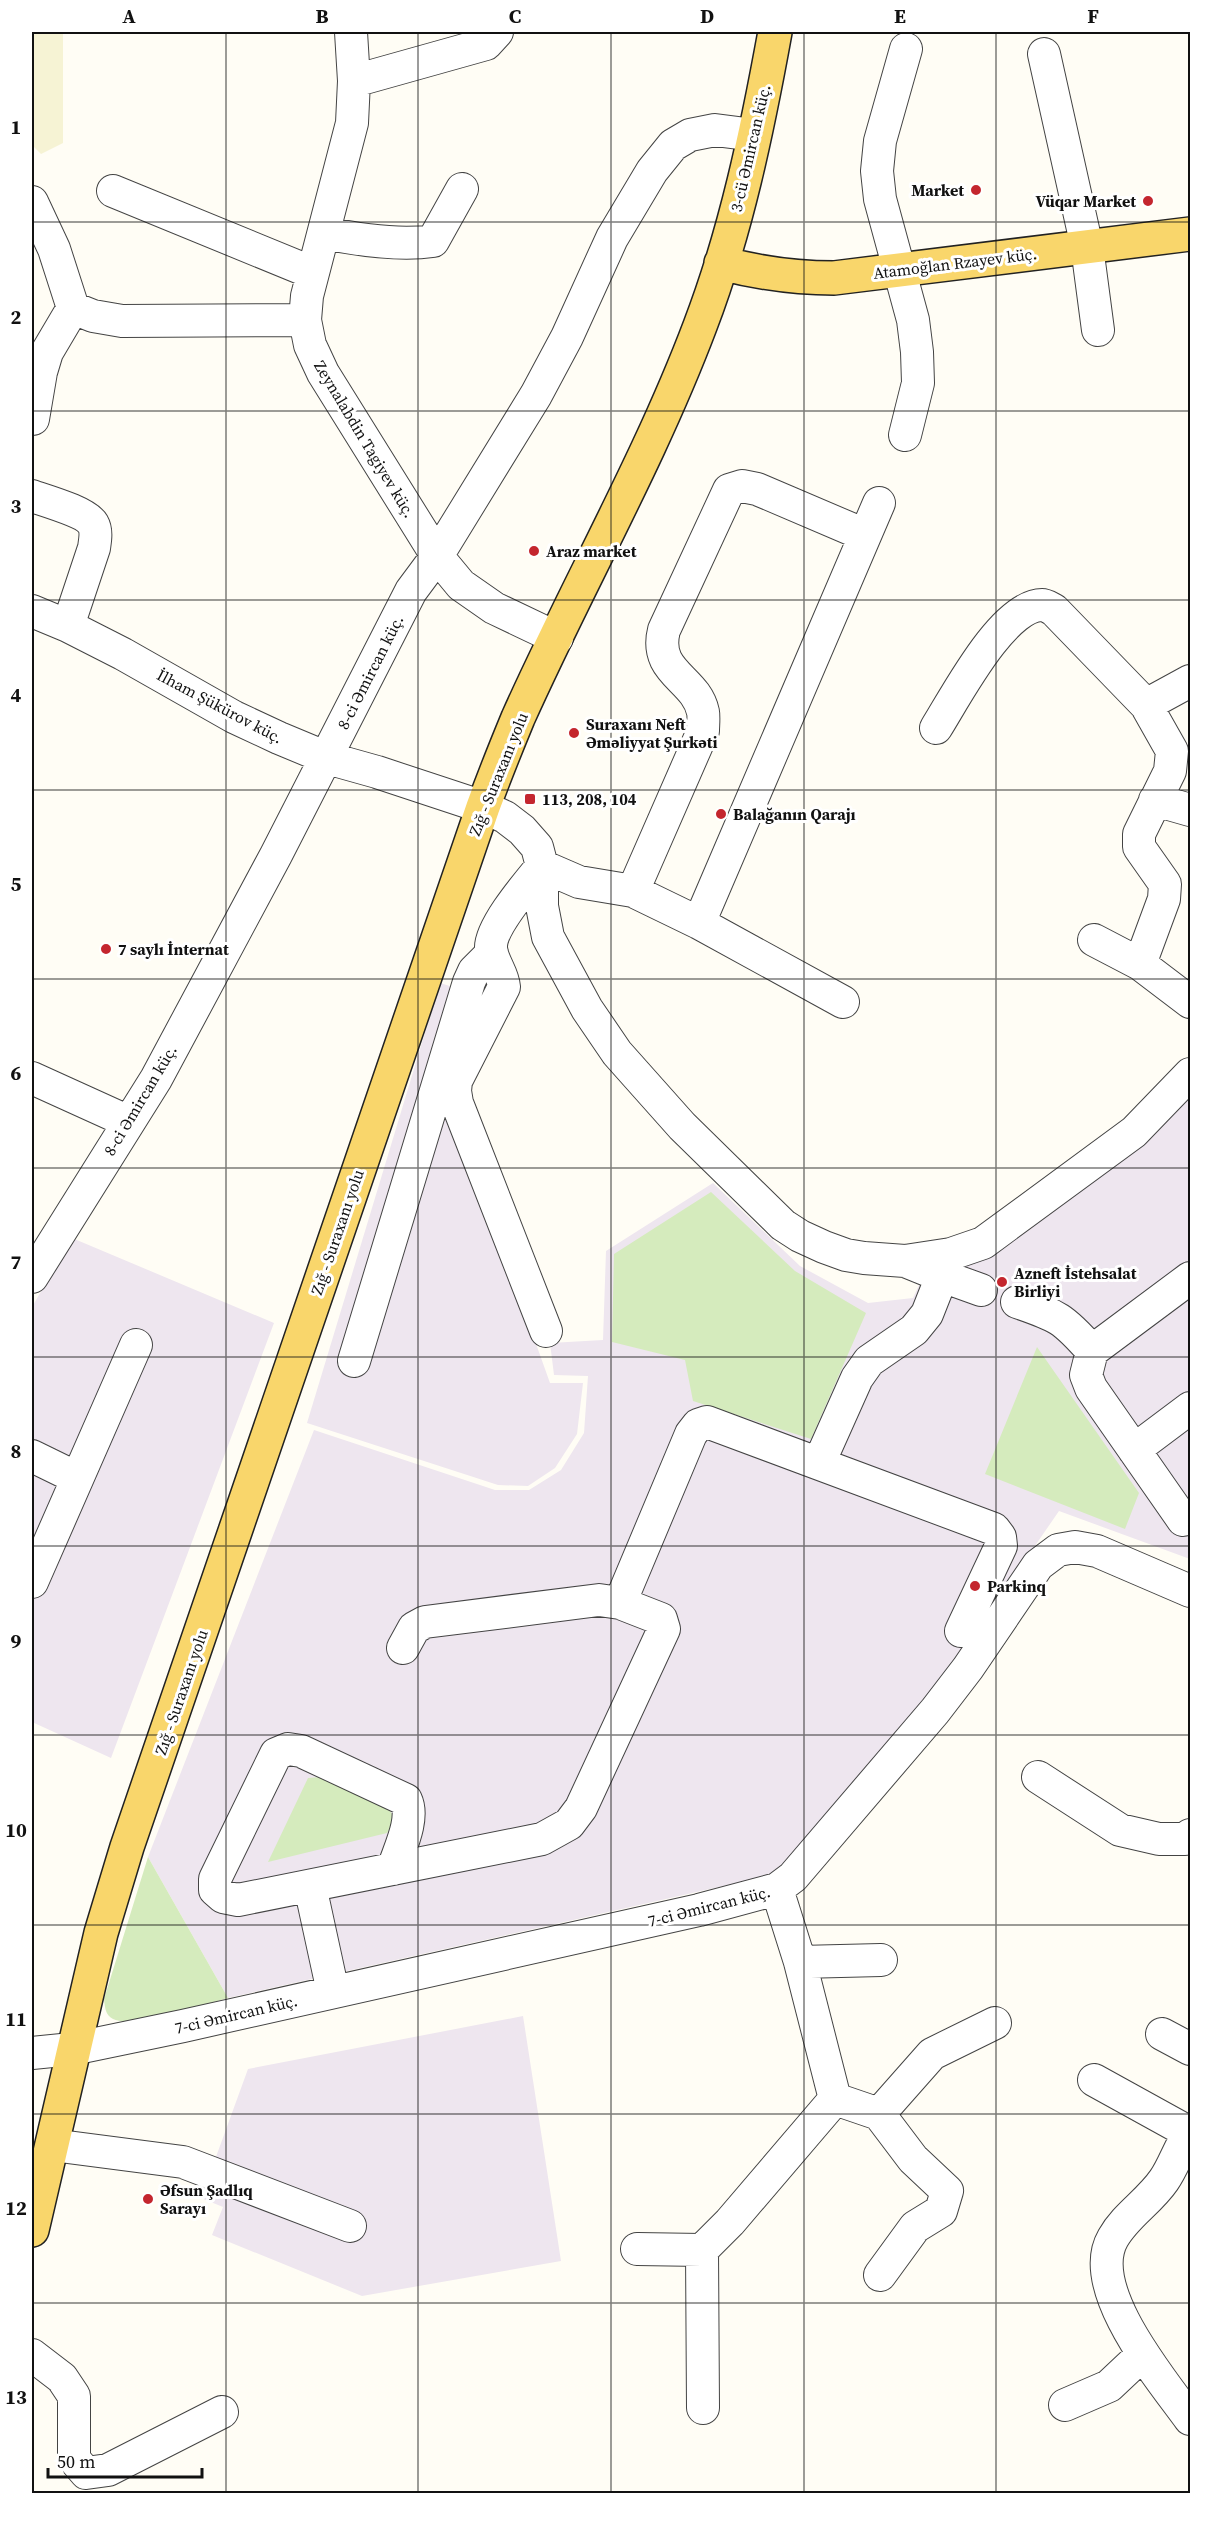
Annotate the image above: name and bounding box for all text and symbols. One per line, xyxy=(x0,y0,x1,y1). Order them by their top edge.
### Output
text: A xyxy=(122,2,136,30)
text: B xyxy=(315,2,329,30)
text: C xyxy=(509,2,521,30)
text: D xyxy=(700,2,714,30)
text: E xyxy=(894,2,906,30)
text: F xyxy=(1087,2,1099,30)
street label: 3-cü Əmircan küç. xyxy=(725,82,775,214)
text: 1 xyxy=(11,113,21,141)
place label: Market xyxy=(911,179,964,201)
marker: Market xyxy=(969,183,983,197)
place label: Vüqar Market xyxy=(1036,190,1136,212)
marker: Vüqar Market xyxy=(1141,194,1155,208)
street label: Atamoğlan Rzayev küç. xyxy=(872,242,1038,284)
text: 2 xyxy=(11,303,22,331)
street label: Zeynalabdin Tagiyev küç. xyxy=(309,356,421,522)
text: 3 xyxy=(11,492,22,520)
place label: Araz market xyxy=(546,540,637,562)
marker: Araz market xyxy=(527,544,541,558)
street label: 8-ci Əmircan küç. xyxy=(332,611,408,733)
street label: İlham Şükürov küç. xyxy=(153,663,287,749)
text: 4 xyxy=(11,681,22,709)
street label: Zığ - Suraxanı yolu xyxy=(463,709,533,839)
place label: Suraxanı Neft Əməliyyat Şurkəti xyxy=(586,713,718,753)
marker: Suraxanı Neft Əməliyyat Şurkəti xyxy=(567,726,581,740)
place label: 113, 208, 104 xyxy=(542,788,637,810)
marker: 113, 208, 104 xyxy=(523,792,537,806)
place label: Balağanın Qarajı xyxy=(733,803,856,825)
marker: Balağanın Qarajı xyxy=(714,807,728,821)
text: 5 xyxy=(11,870,22,898)
place label: 7 saylı İnternat xyxy=(118,938,229,960)
marker: 7 saylı İnternat xyxy=(99,942,113,956)
street label: 8-ci Əmircan küç. xyxy=(98,1041,182,1159)
text: 6 xyxy=(11,1059,22,1087)
street label: Zığ - Suraxanı yolu xyxy=(305,1166,369,1298)
text: 7 xyxy=(11,1248,22,1276)
place label: Azneft İstehsalat Birliyi xyxy=(1014,1262,1137,1302)
marker: Azneft İstehsalat Birliyi xyxy=(995,1275,1009,1289)
text: 8 xyxy=(11,1437,21,1465)
place label: Parkinq xyxy=(987,1575,1047,1597)
marker: Parkinq xyxy=(968,1579,982,1593)
street label: Zığ - Suraxanı yolu xyxy=(149,1626,213,1758)
text: 9 xyxy=(11,1627,22,1655)
text: 10 xyxy=(5,1816,27,1844)
street label: 7-ci Əmircan küç. xyxy=(645,1880,773,1932)
street label: 7-ci Əmircan küç. xyxy=(172,1989,300,2039)
text: 11 xyxy=(5,2005,27,2033)
place label: Əfsun Şadlıq Sarayı xyxy=(160,2179,253,2219)
marker: Əfsun Şadlıq Sarayı xyxy=(141,2192,155,2206)
text: 12 xyxy=(5,2194,27,2222)
text: 13 xyxy=(5,2383,27,2411)
scale bar xyxy=(48,2441,202,2479)
text: 50 m xyxy=(57,2449,95,2474)

